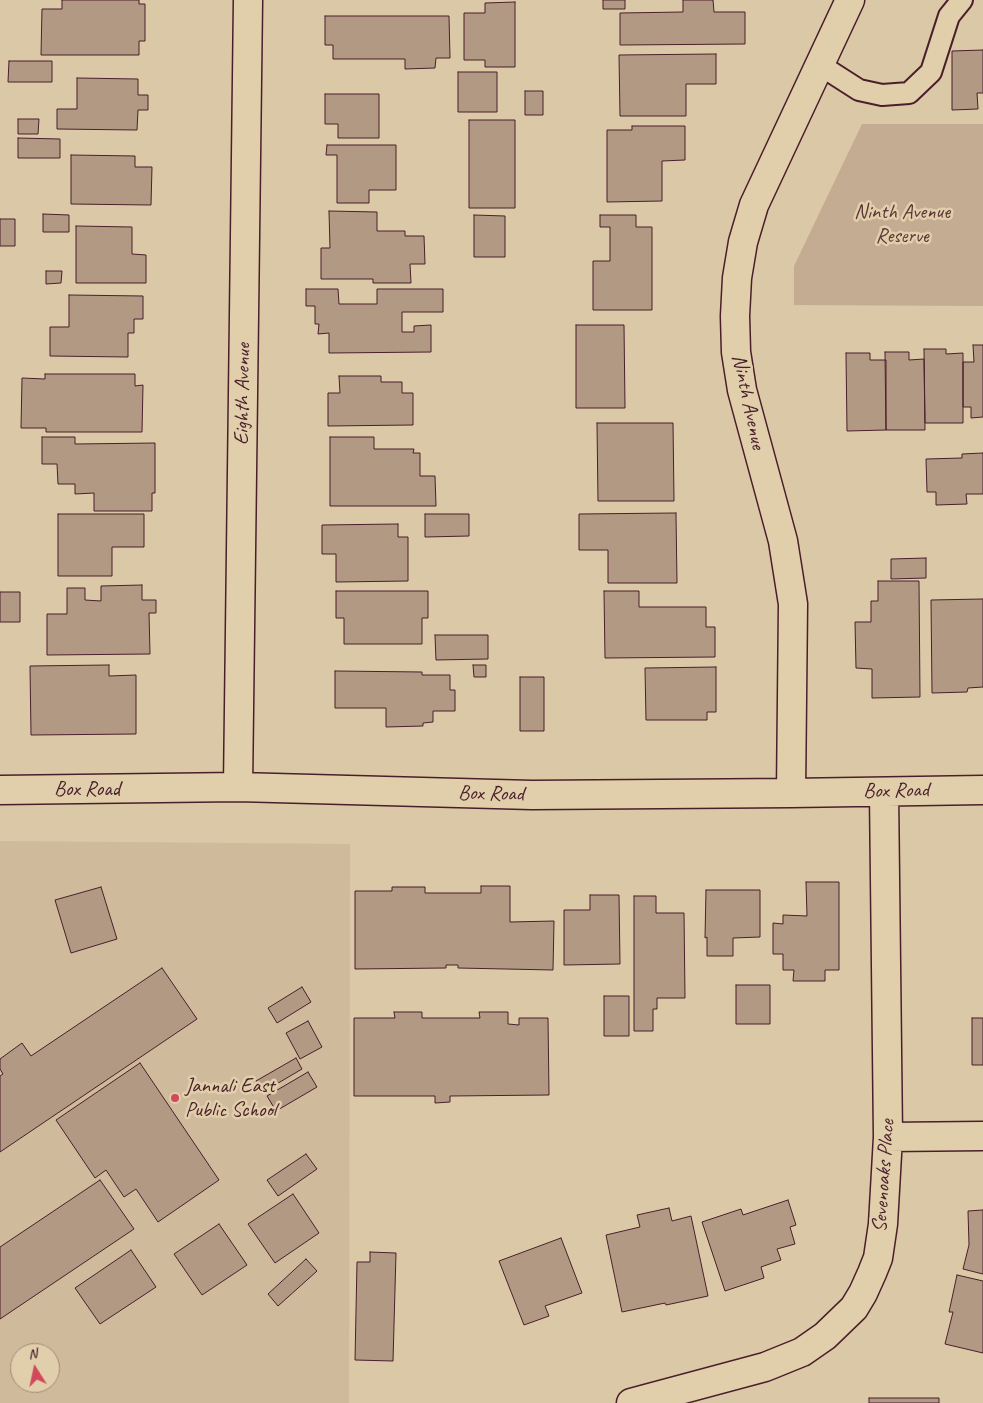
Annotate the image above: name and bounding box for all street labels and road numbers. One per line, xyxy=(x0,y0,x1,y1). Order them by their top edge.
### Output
street label: Eighth Avenue xyxy=(230,343,256,445)
street label: Ninth Avenue xyxy=(726,352,770,452)
street label: Box Road xyxy=(54,776,120,802)
street label: Box Road xyxy=(863,778,929,804)
street label: Box Road xyxy=(458,781,524,807)
street label: Sevenoaks Place xyxy=(867,1119,901,1233)

